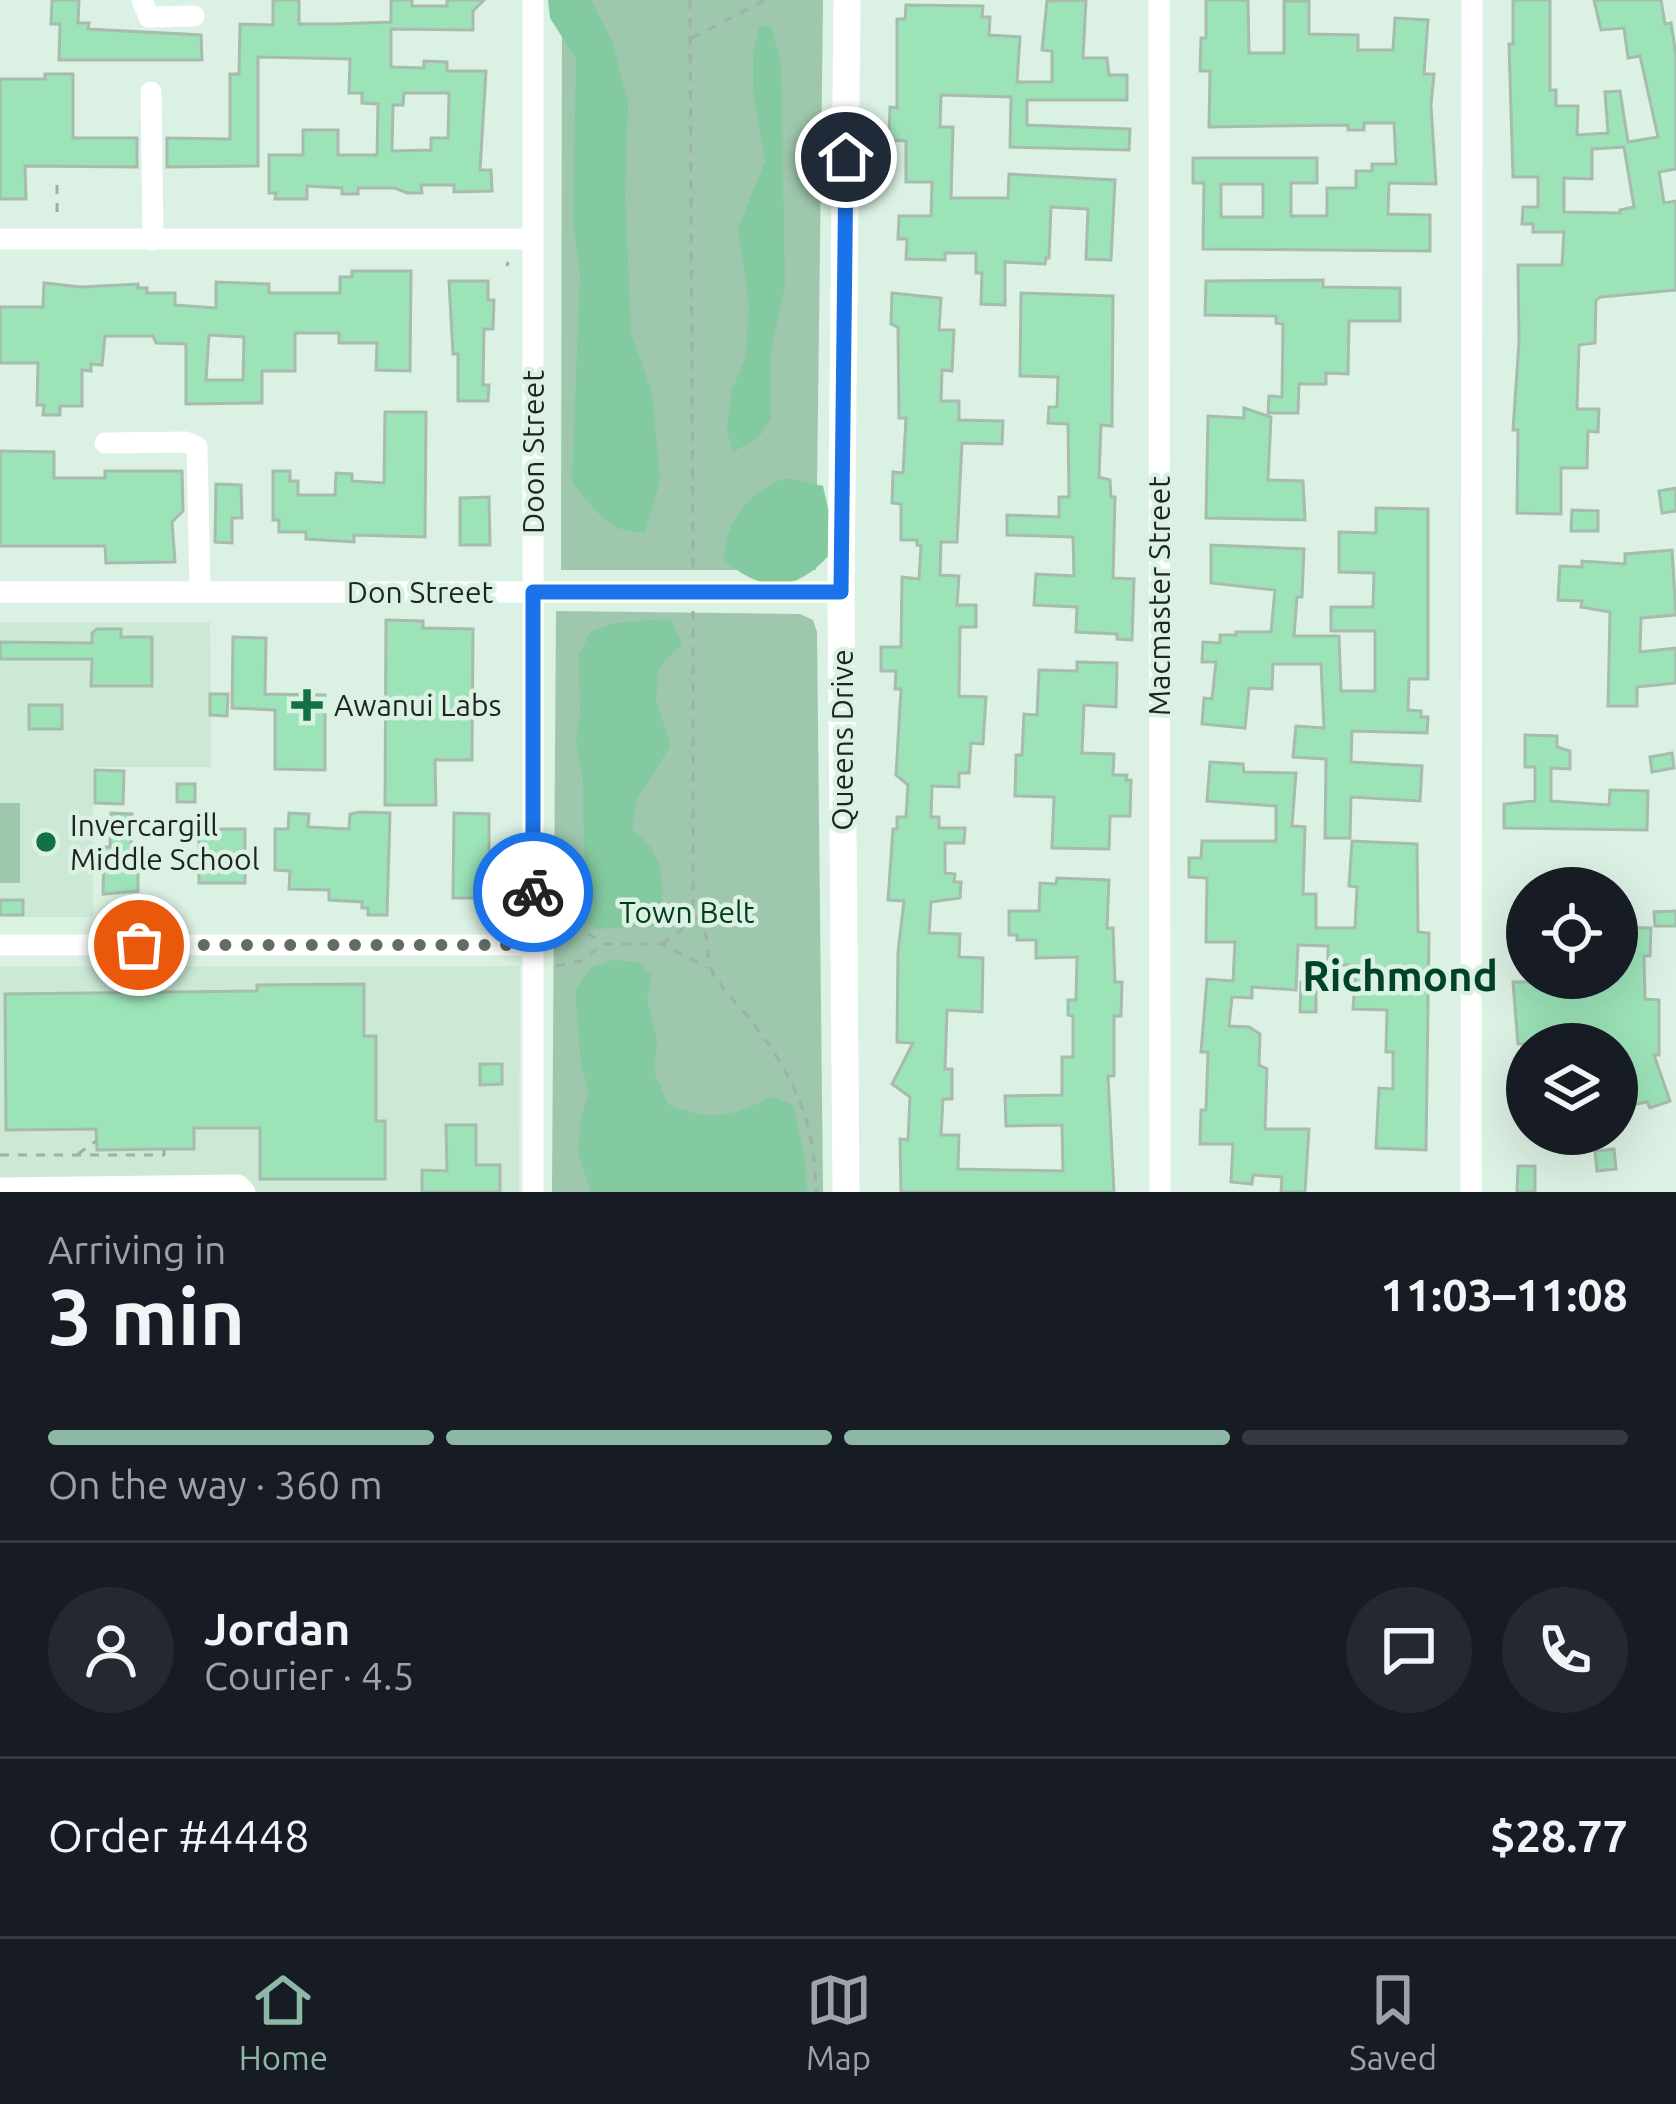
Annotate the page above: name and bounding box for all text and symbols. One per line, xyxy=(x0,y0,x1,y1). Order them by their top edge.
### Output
pin xyxy=(795,106,897,208)
icon: home xyxy=(813,124,879,190)
street label: Doon Street xyxy=(516,370,550,534)
street label: Macmaster Street xyxy=(1142,476,1176,716)
street label: Don Street xyxy=(347,575,493,609)
street label: Queens Drive xyxy=(825,649,859,831)
place label: Awanui Labs xyxy=(334,688,502,722)
marker: Awanui Labs xyxy=(291,689,323,721)
place label: Invercargill Middle School xyxy=(70,808,260,876)
marker: Invercargill Middle School xyxy=(33,829,59,855)
courier xyxy=(473,832,593,952)
icon: bike xyxy=(500,859,566,925)
map controls xyxy=(1506,867,1638,1155)
button: locate xyxy=(1506,867,1638,999)
pin xyxy=(88,894,190,996)
park label: Town Belt xyxy=(619,895,755,929)
icon: bag xyxy=(106,912,172,978)
district label: Richmond xyxy=(1302,952,1498,999)
button: layers xyxy=(1506,1023,1638,1155)
text: Arriving in xyxy=(48,1228,226,1271)
text: 11:03–11:08 xyxy=(1380,1269,1628,1320)
text: 3 min xyxy=(48,1272,245,1360)
text: On the way · 360 m xyxy=(48,1463,383,1506)
button: person xyxy=(48,1587,174,1713)
button: chat xyxy=(1346,1587,1472,1713)
button: phone xyxy=(1502,1587,1628,1713)
text: Jordan xyxy=(204,1603,350,1654)
text: Courier · 4.5 xyxy=(204,1654,415,1697)
text: Order #4448 xyxy=(48,1810,310,1861)
text: $28.77 xyxy=(1490,1810,1628,1861)
tab: Home xyxy=(239,1967,328,2076)
tab: Map xyxy=(806,1967,872,2076)
tab: Saved xyxy=(1349,1967,1437,2076)

